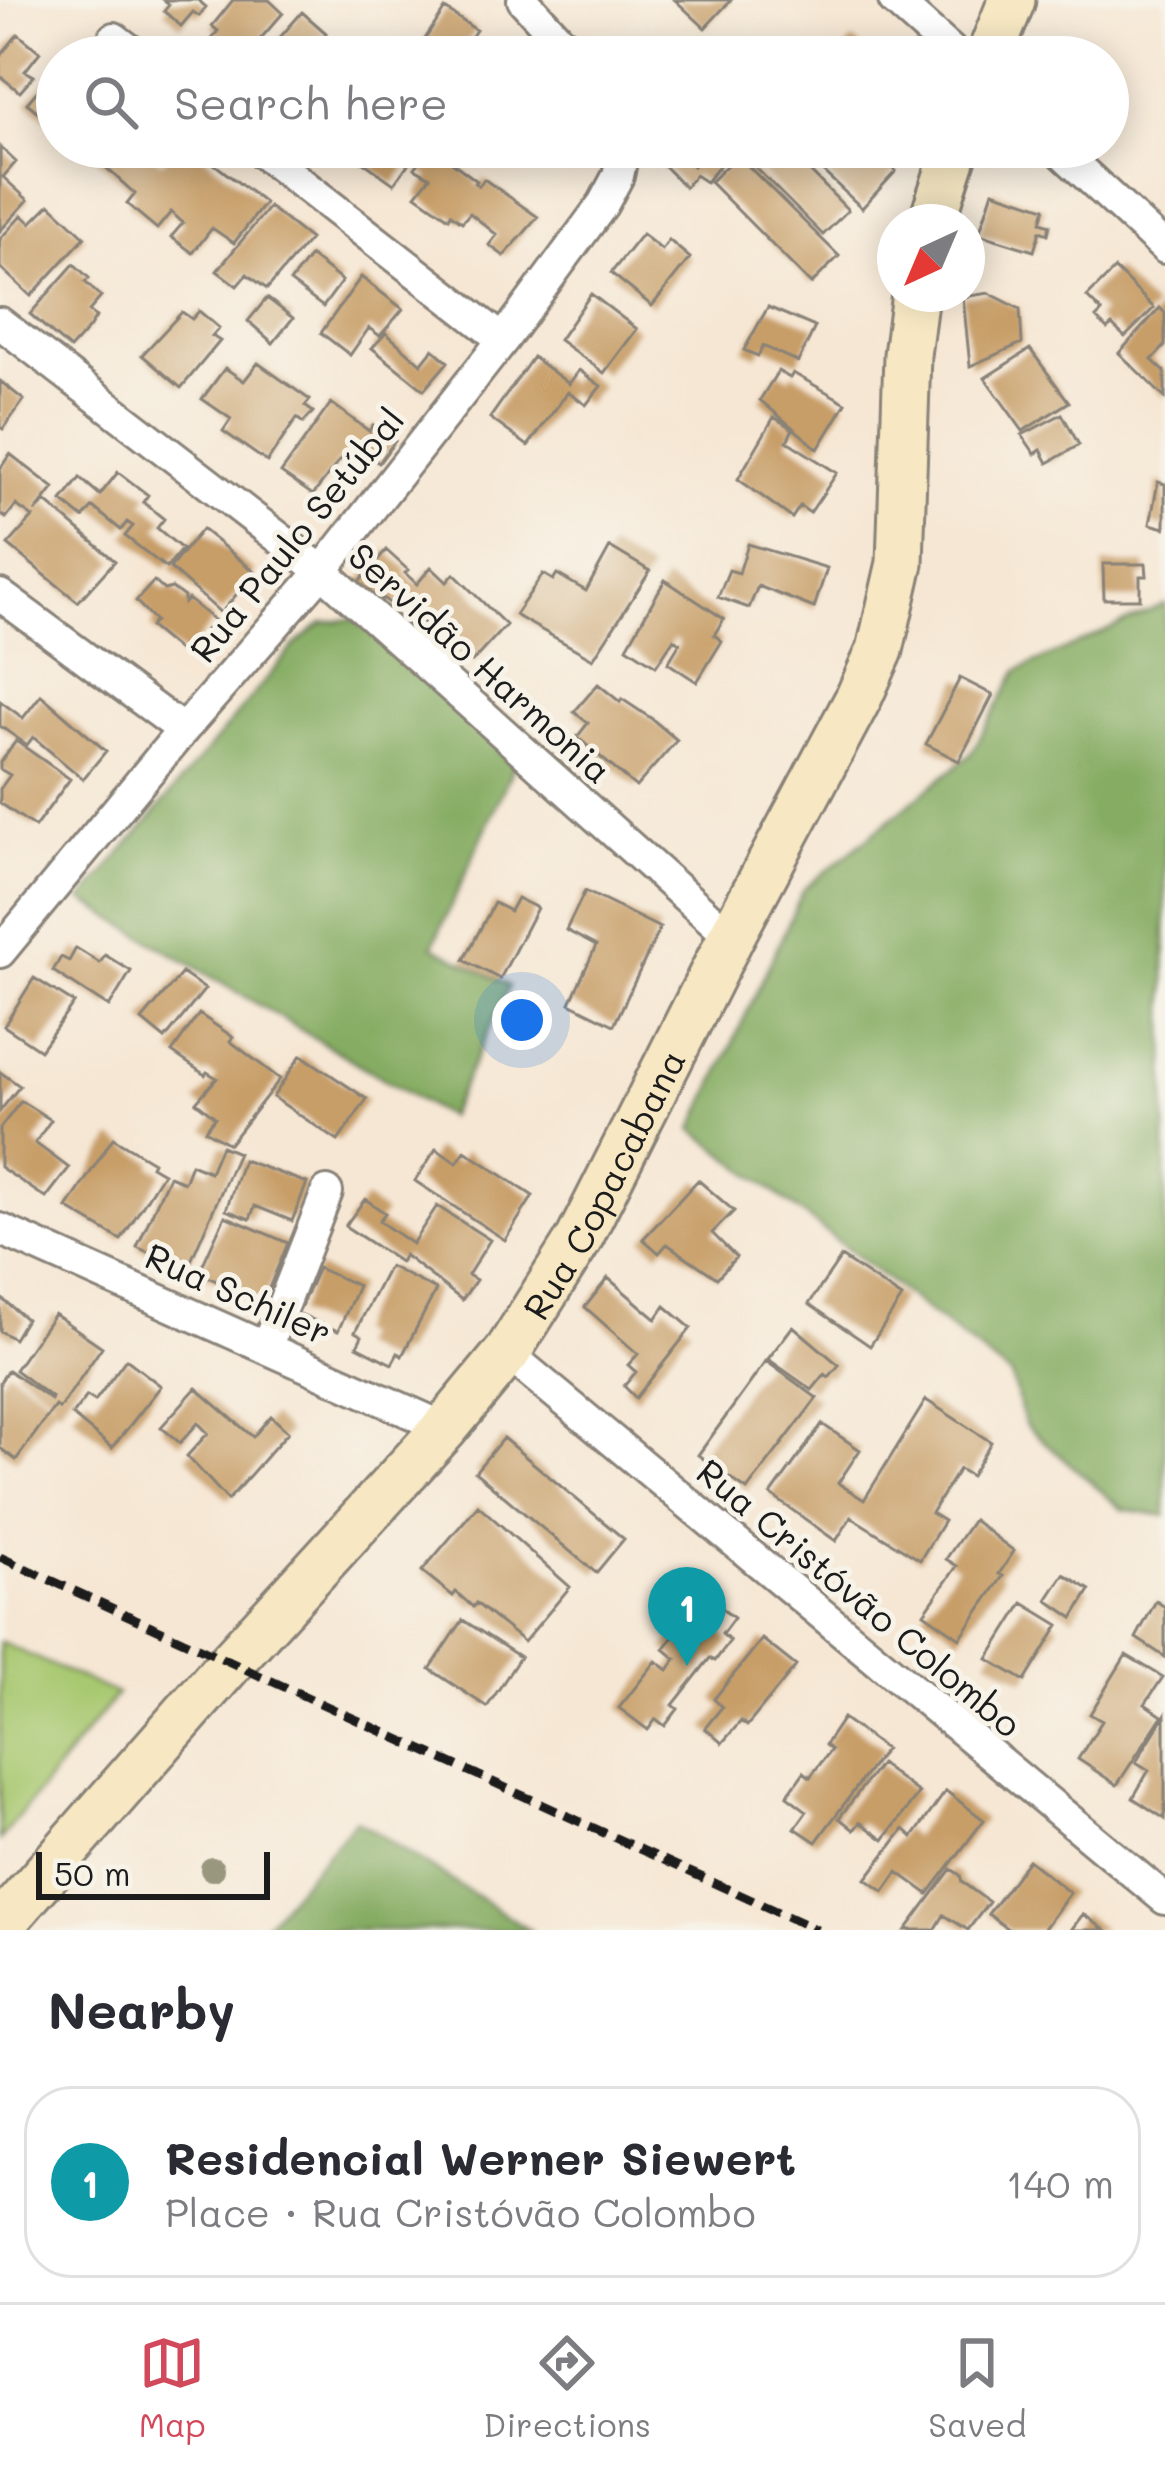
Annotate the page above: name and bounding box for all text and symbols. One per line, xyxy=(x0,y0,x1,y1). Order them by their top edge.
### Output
search box xyxy=(36,36,1129,168)
icon: search xyxy=(78,69,144,135)
text: Search here xyxy=(174,73,448,131)
north arrow xyxy=(877,204,985,312)
street label: Rua Paulo Setúbal xyxy=(179,397,413,671)
street label: Servidão Harmonia xyxy=(340,531,622,793)
your location xyxy=(492,990,552,1050)
street label: Rua Copacabana xyxy=(511,1041,694,1328)
street label: Rua Schiler xyxy=(139,1231,339,1355)
street label: Rua Cristóvão Colombo xyxy=(688,1447,1032,1747)
pin: 1 xyxy=(648,1567,726,1666)
scale bar xyxy=(36,1846,270,1899)
text: 50 m xyxy=(54,1851,130,1894)
text: Nearby xyxy=(48,1975,235,2042)
text: Residencial Werner Siewert xyxy=(165,2128,796,2186)
text: 1 xyxy=(81,2157,99,2208)
text: 140 m xyxy=(1006,2157,1114,2208)
text: Place · Rua Cristóvão Colombo xyxy=(165,2186,756,2237)
tab: Map xyxy=(139,2330,206,2445)
tab: Directions xyxy=(483,2330,651,2445)
tab: Saved xyxy=(928,2330,1026,2445)

